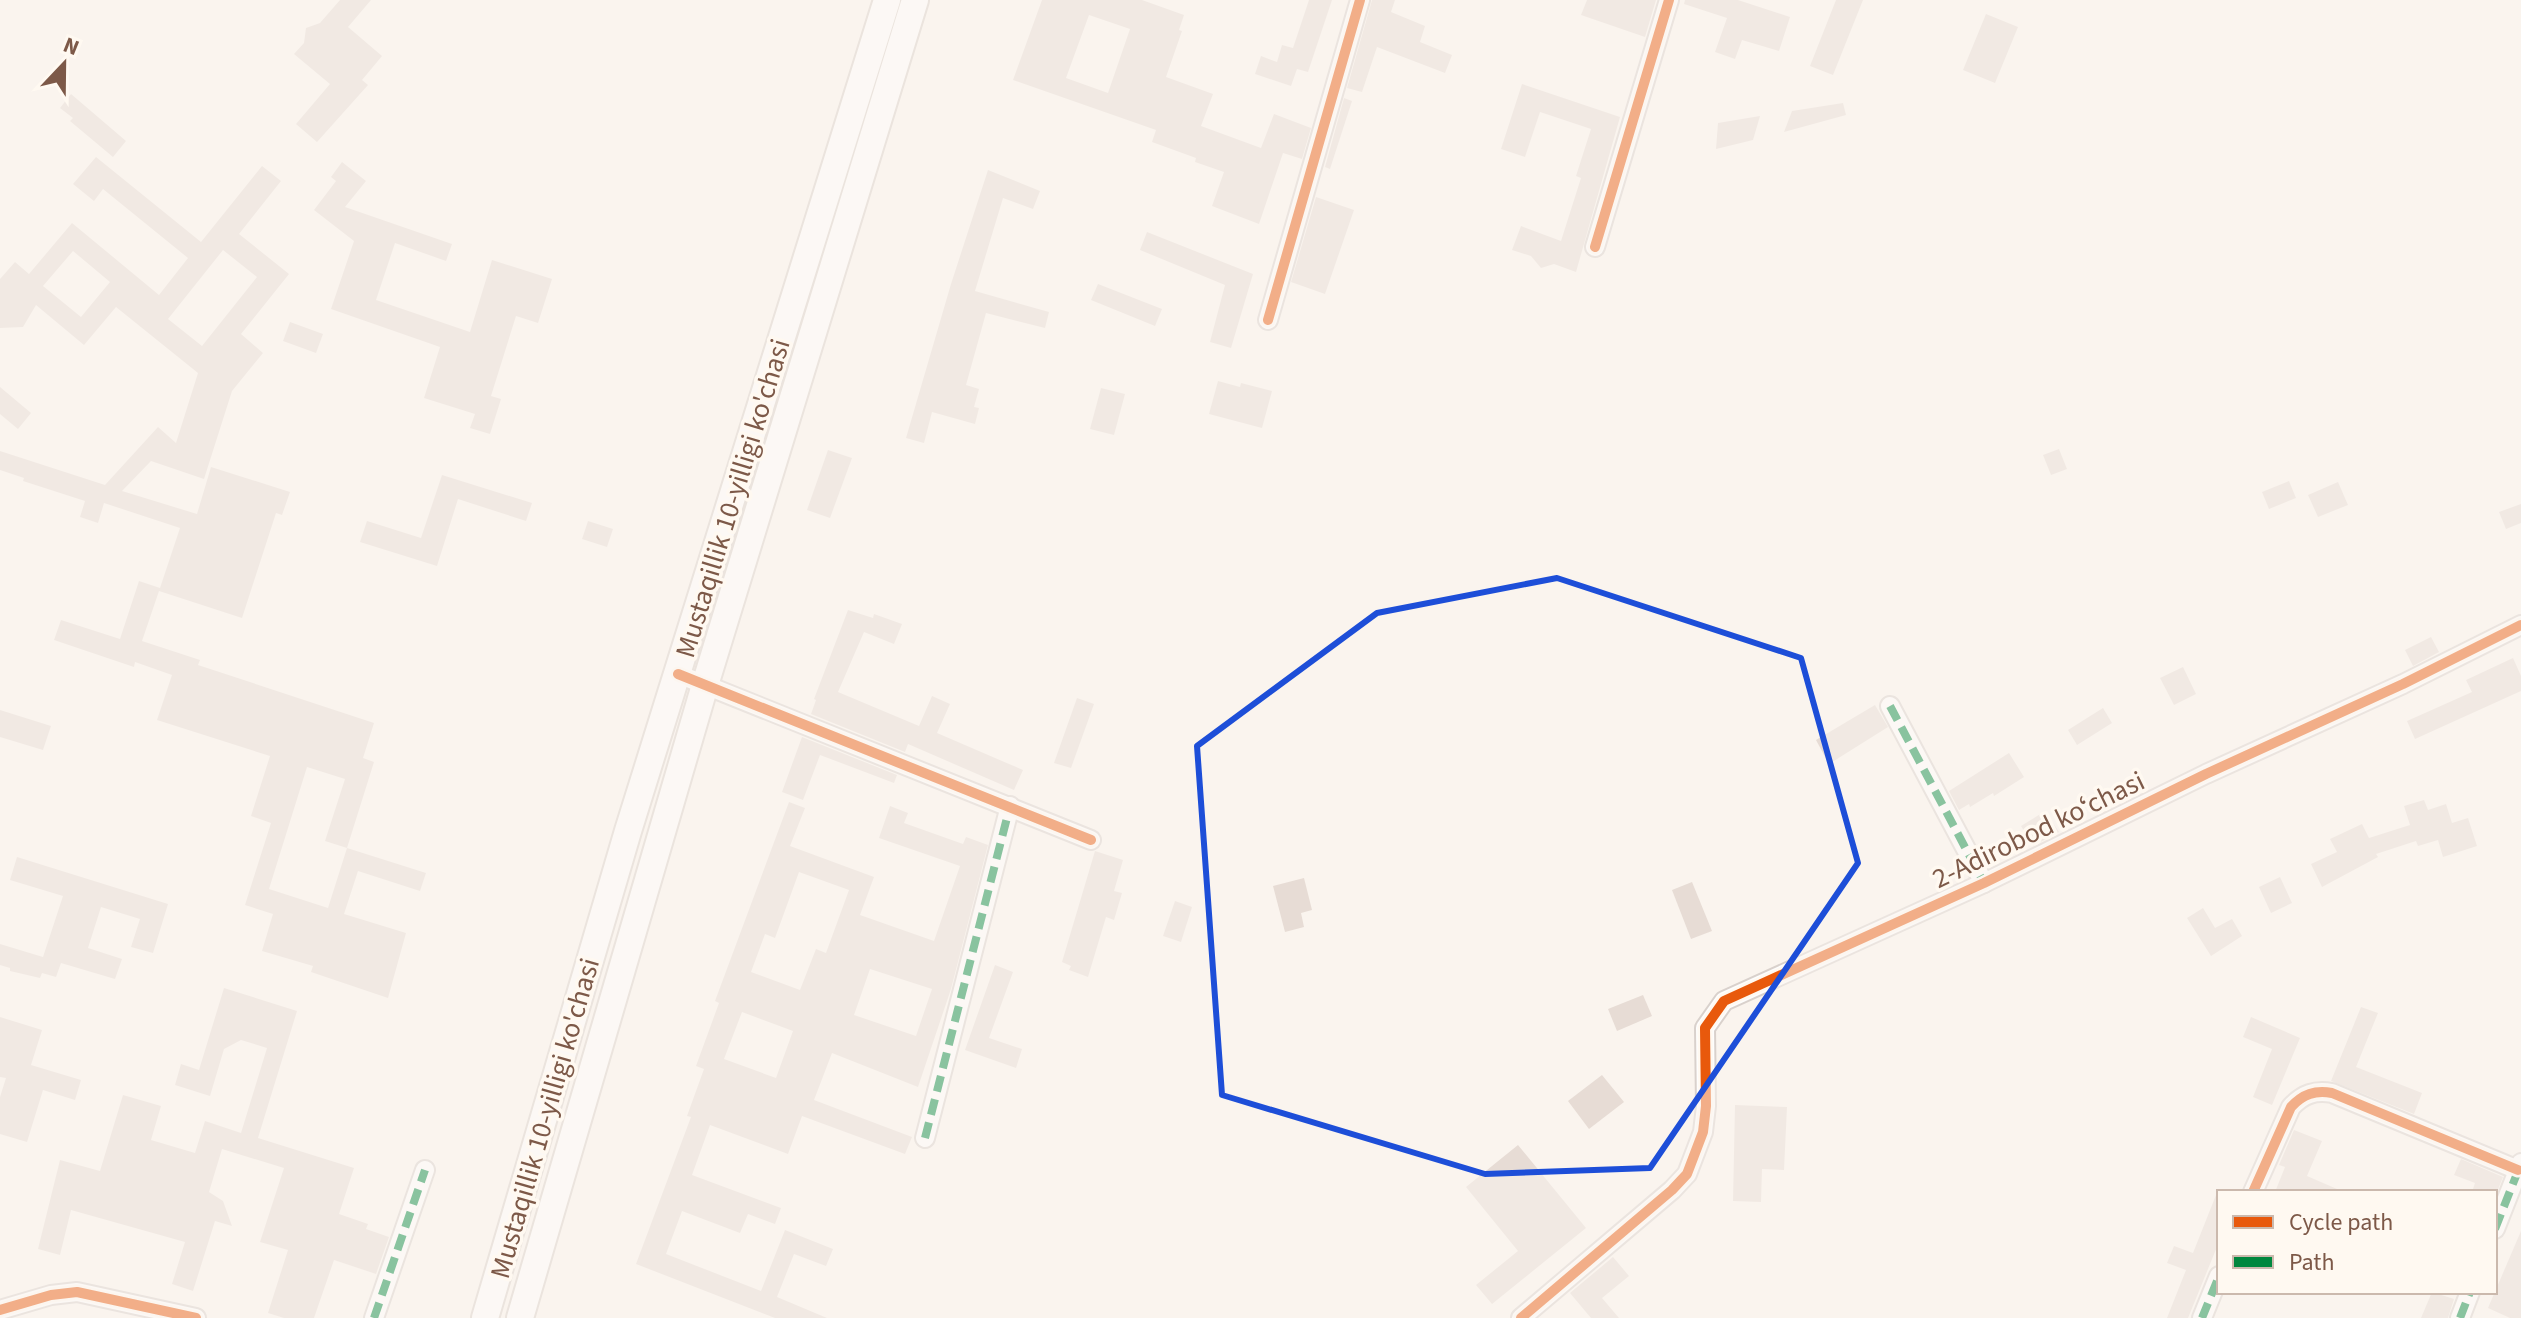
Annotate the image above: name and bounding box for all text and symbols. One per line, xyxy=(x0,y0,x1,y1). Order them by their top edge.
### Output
north arrow xyxy=(24,24,104,104)
text: N xyxy=(58,29,84,64)
street label: Mustaqillik 10-yilligi ko'chasi xyxy=(665,334,801,663)
street label: 2-Adirobod koʻchasi xyxy=(1925,761,2151,899)
street label: Mustaqillik 10-yilligi ko'chasi xyxy=(480,953,610,1283)
legend xyxy=(2217,1190,2497,1294)
text: Cycle path xyxy=(2289,1205,2393,1240)
text: Path xyxy=(2289,1245,2335,1280)

